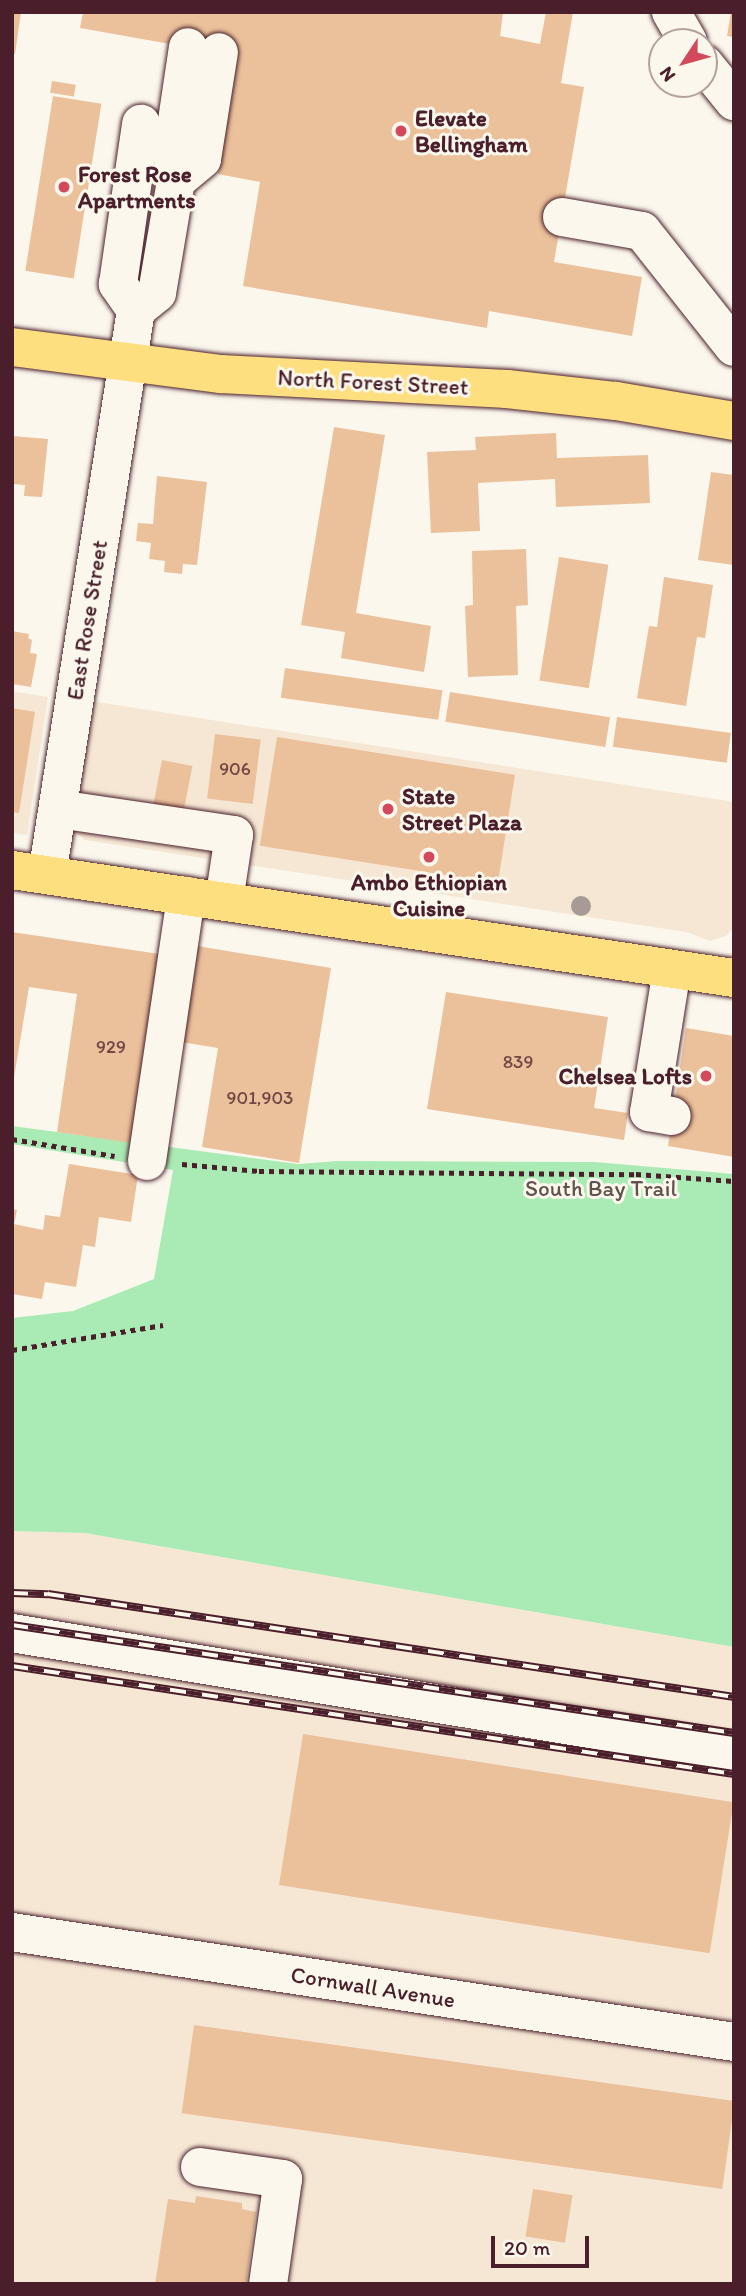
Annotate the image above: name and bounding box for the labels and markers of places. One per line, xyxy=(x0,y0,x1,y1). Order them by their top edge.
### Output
place label: Elevate Bellingham xyxy=(415,104,528,158)
marker: Elevate Bellingham xyxy=(393,123,409,139)
place label: Forest Rose Apartments xyxy=(78,160,196,214)
marker: Forest Rose Apartments xyxy=(56,179,72,195)
place label: State Street Plaza xyxy=(402,782,521,836)
marker: State Street Plaza xyxy=(380,801,396,817)
marker: Ambo Ethiopian Cuisine xyxy=(421,849,437,865)
place label: Ambo Ethiopian Cuisine xyxy=(351,868,507,922)
place label: Chelsea Lofts xyxy=(558,1062,692,1090)
marker: Chelsea Lofts xyxy=(698,1068,714,1084)

